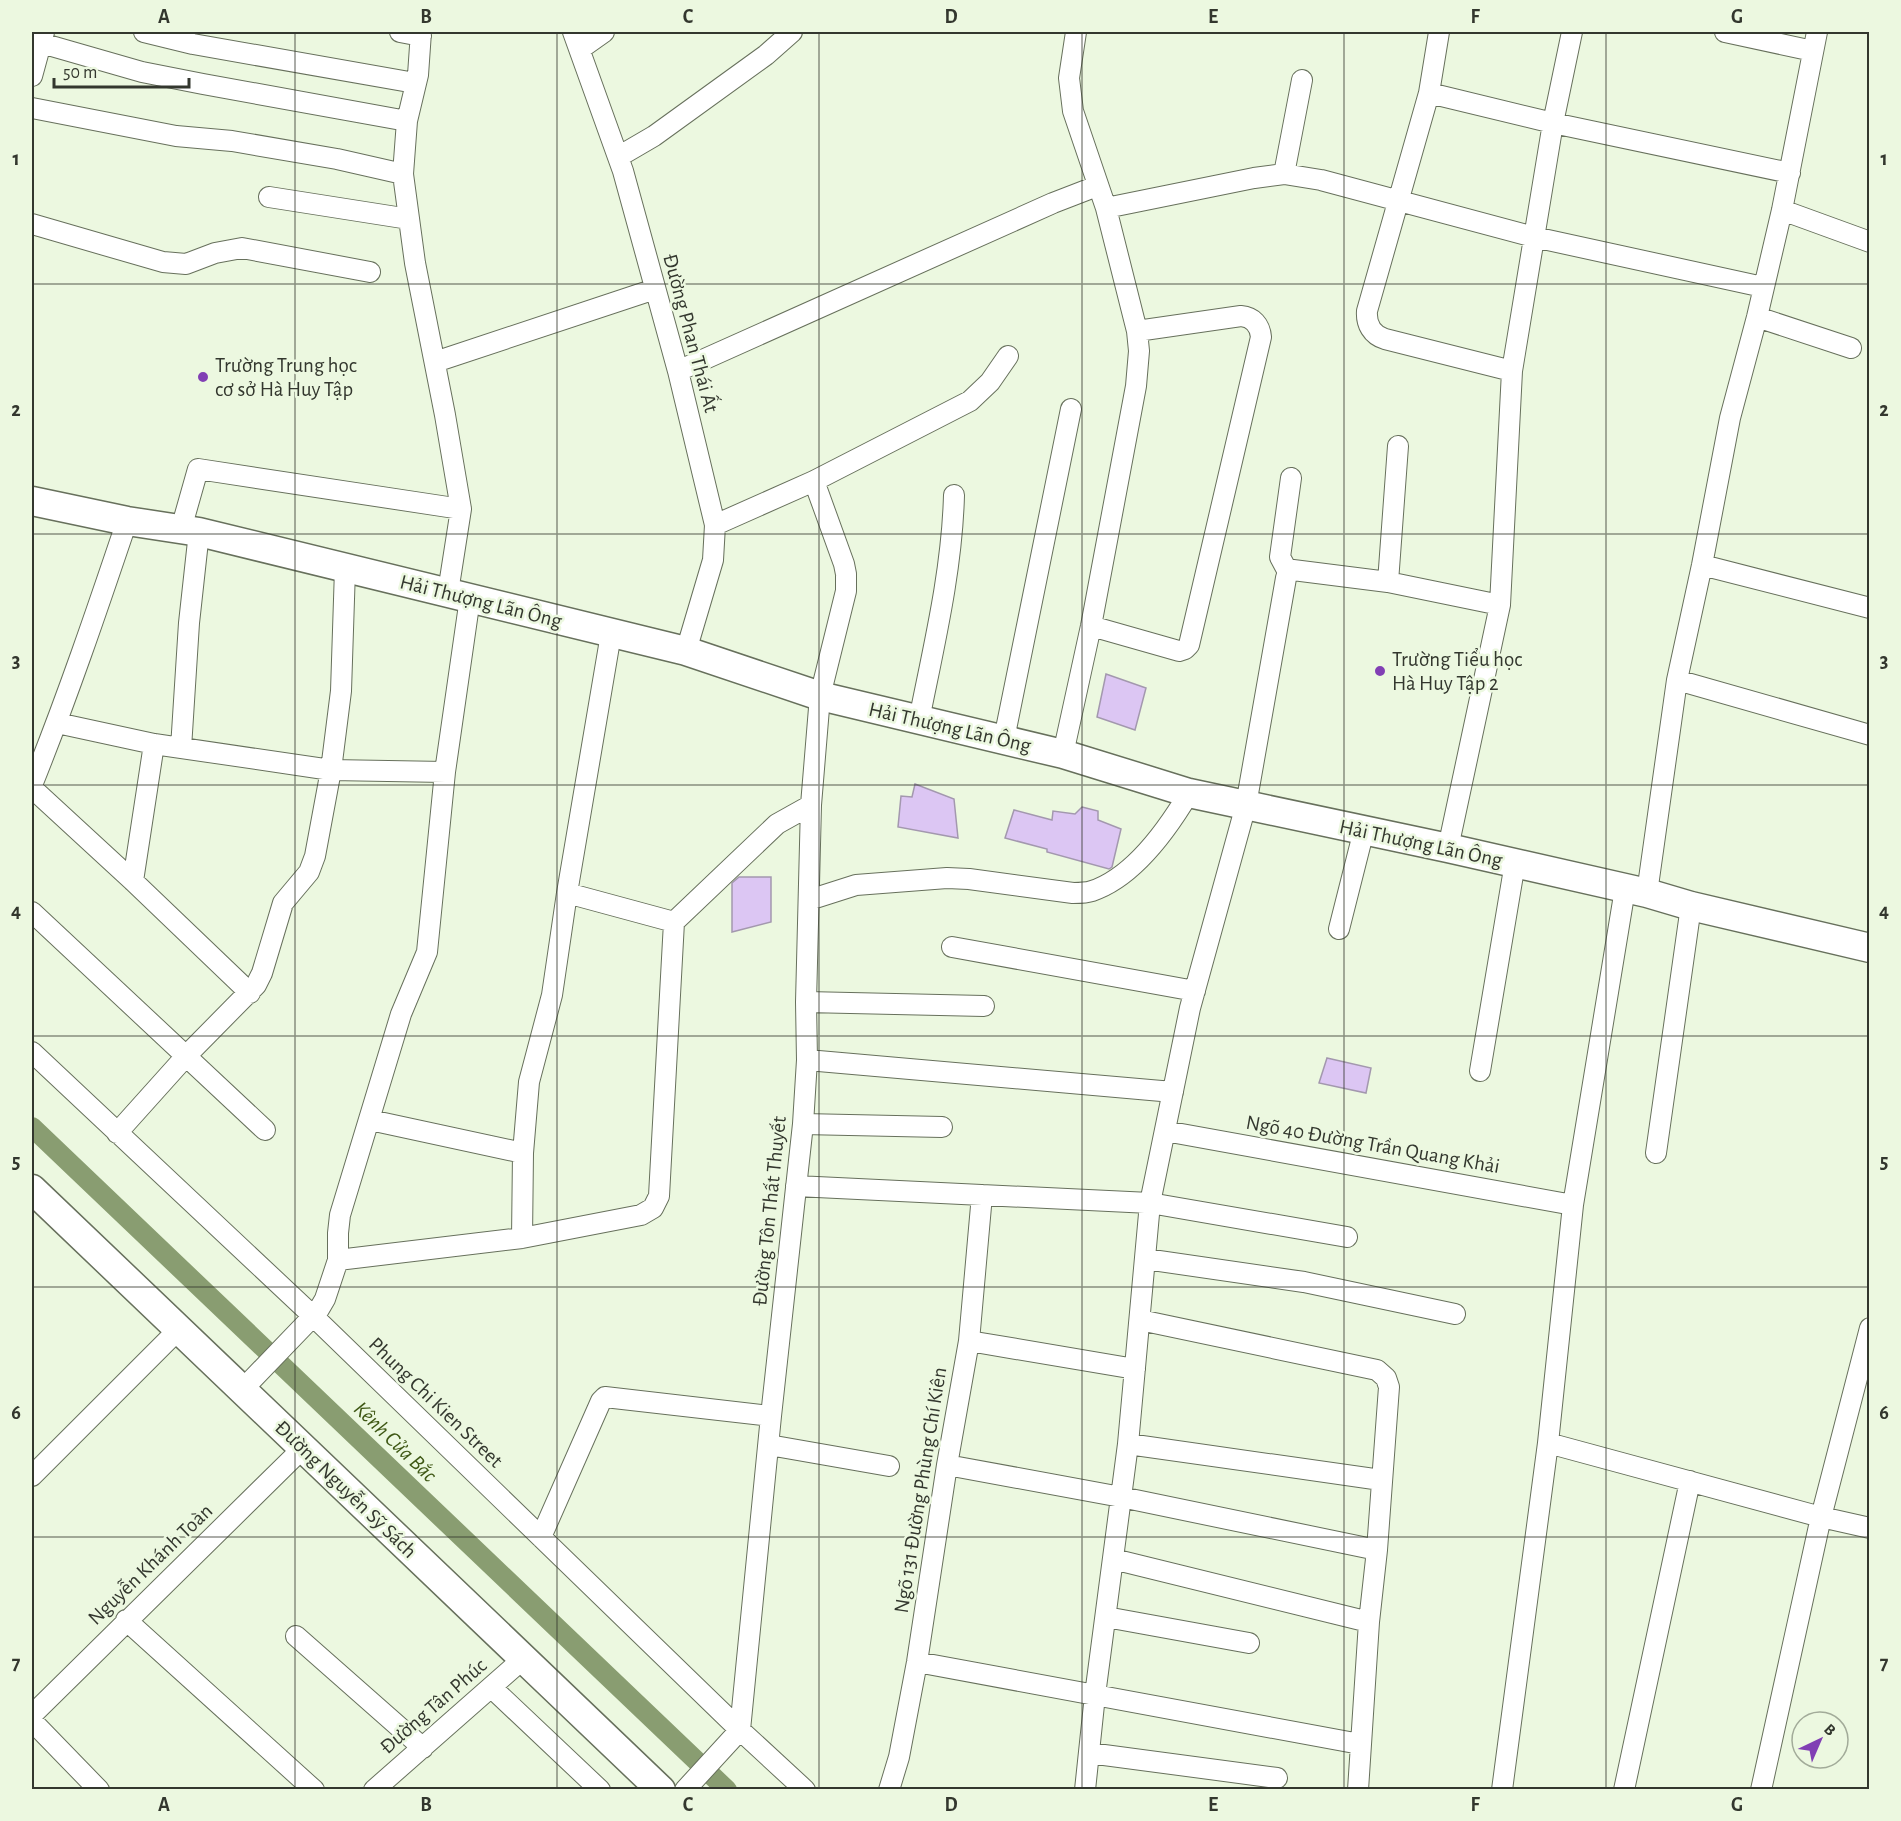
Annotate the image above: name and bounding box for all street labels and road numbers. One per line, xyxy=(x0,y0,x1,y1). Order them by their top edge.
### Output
street label: Đường Phan Thái Ất xyxy=(659,250,726,415)
street label: Hải Thượng Lãn Ông xyxy=(398,569,565,632)
street label: Hải Thượng Lãn Ông xyxy=(867,697,1034,757)
street label: Hải Thượng Lãn Ông xyxy=(1338,814,1505,871)
street label: Ngõ 40 Đường Trần Quang Khải xyxy=(1244,1112,1501,1177)
street label: Đường Tôn Thất Thuyết xyxy=(749,1115,790,1307)
street label: Phung Chi Kien Street xyxy=(365,1333,507,1472)
street label: Ngõ 131 Đường Phùng Chí Kiên xyxy=(891,1366,950,1615)
street label: Đường Nguyễn Sỹ Sách xyxy=(271,1416,421,1562)
street label: Nguyễn Khánh Toàn xyxy=(83,1499,217,1629)
street label: Đường Tân Phúc xyxy=(376,1655,491,1758)

